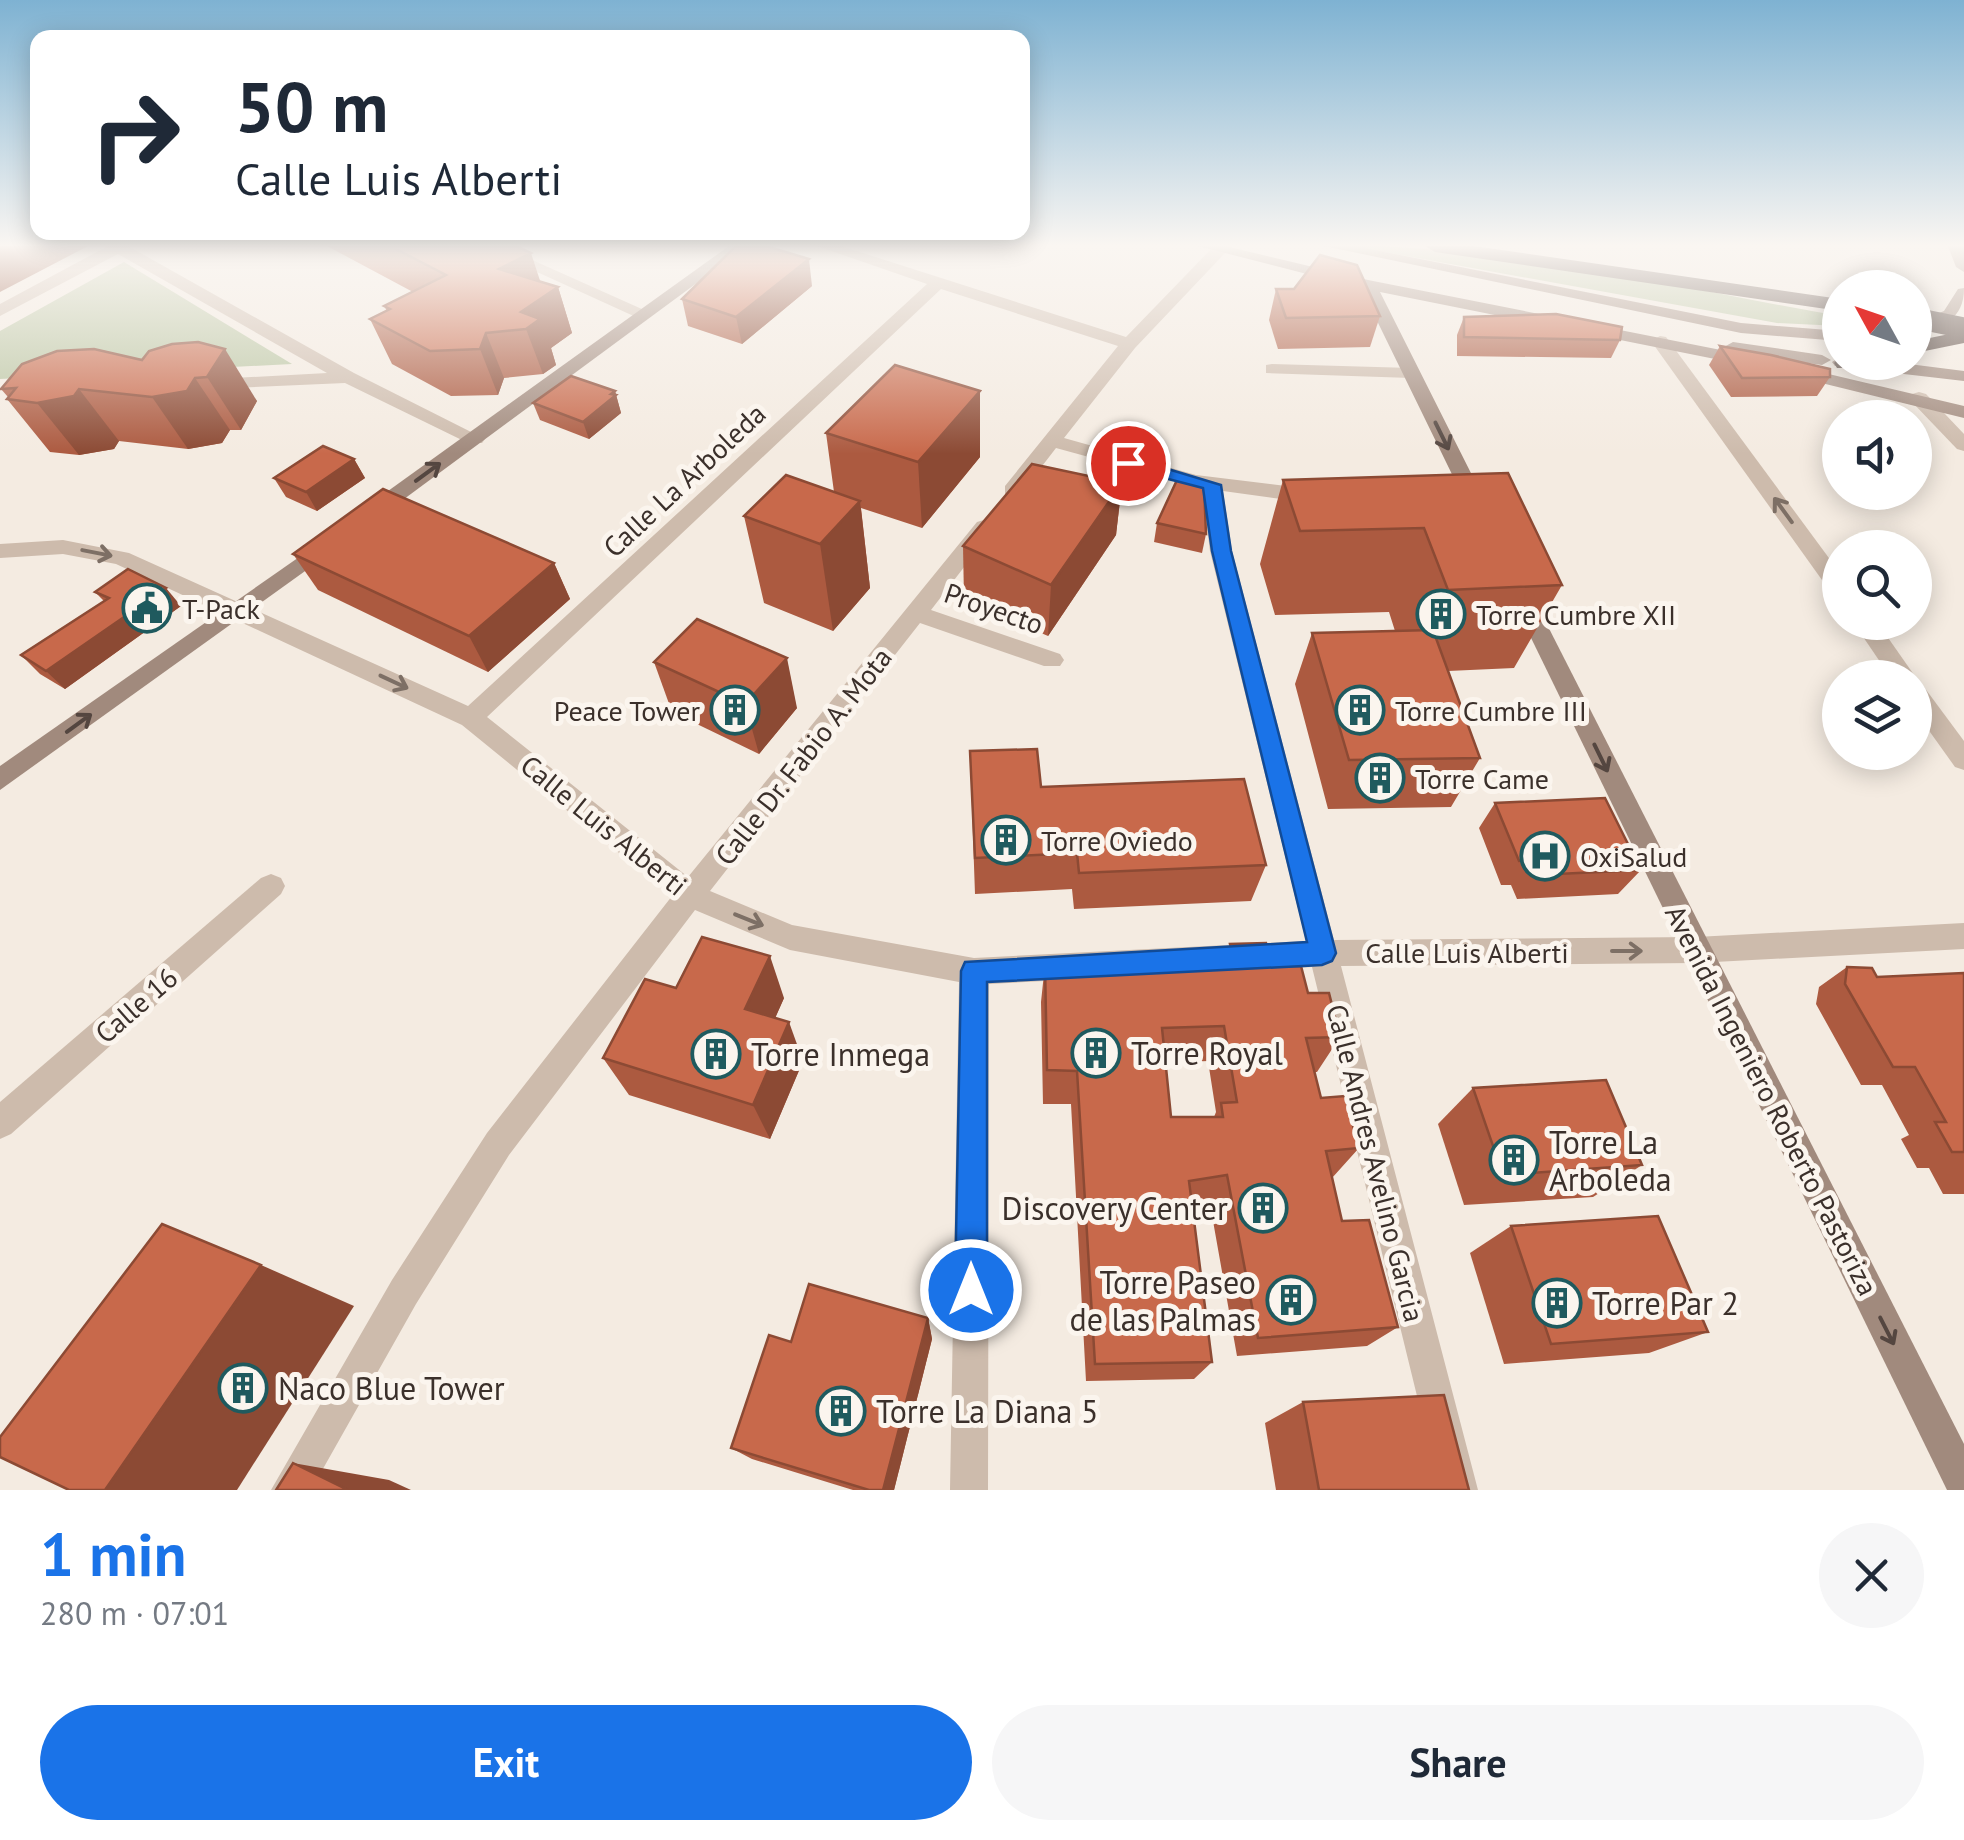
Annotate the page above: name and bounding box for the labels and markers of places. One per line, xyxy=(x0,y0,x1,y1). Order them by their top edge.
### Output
pin xyxy=(1086,421,1171,506)
public building icon: T-Pack xyxy=(121,582,173,634)
building icon: Torre Cumbre XII xyxy=(1415,588,1467,640)
place label: T-Pack xyxy=(182,590,260,627)
place label: Torre Cumbre XII xyxy=(1476,596,1676,633)
building icon: Peace Tower xyxy=(709,684,761,736)
building icon: Torre Cumbre III xyxy=(1334,684,1386,736)
place label: Peace Tower xyxy=(554,692,700,729)
place label: Torre Cumbre III xyxy=(1395,692,1587,729)
building icon: Torre Came xyxy=(1354,752,1406,804)
place label: Torre Came xyxy=(1415,760,1549,797)
building icon: Torre Oviedo xyxy=(980,814,1032,866)
place label: Torre Oviedo xyxy=(1041,822,1193,859)
hospital icon: OxiSalud xyxy=(1519,830,1571,882)
place label: OxiSalud xyxy=(1580,838,1687,875)
building icon: Torre Royal xyxy=(1070,1027,1122,1079)
building icon: Torre Inmega xyxy=(690,1028,742,1080)
place label: Torre Royal xyxy=(1131,1032,1283,1074)
place label: Torre Inmega xyxy=(751,1033,930,1075)
place label: Torre La Arboleda xyxy=(1549,1121,1672,1200)
building icon: Torre La Arboleda xyxy=(1488,1134,1540,1186)
building icon: Discovery Center xyxy=(1237,1182,1289,1234)
place label: Discovery Center xyxy=(1002,1187,1228,1229)
place label: Torre Paseo de las Palmas xyxy=(1069,1261,1256,1340)
building icon: Torre Paseo de las Palmas xyxy=(1265,1274,1317,1326)
building icon: Torre Par 2 xyxy=(1531,1277,1583,1329)
place label: Torre Par 2 xyxy=(1592,1282,1739,1324)
building icon: Naco Blue Tower xyxy=(217,1362,269,1414)
place label: Naco Blue Tower xyxy=(278,1367,505,1409)
building icon: Torre La Diana 5 xyxy=(815,1385,867,1437)
place label: Torre La Diana 5 xyxy=(876,1390,1098,1432)

